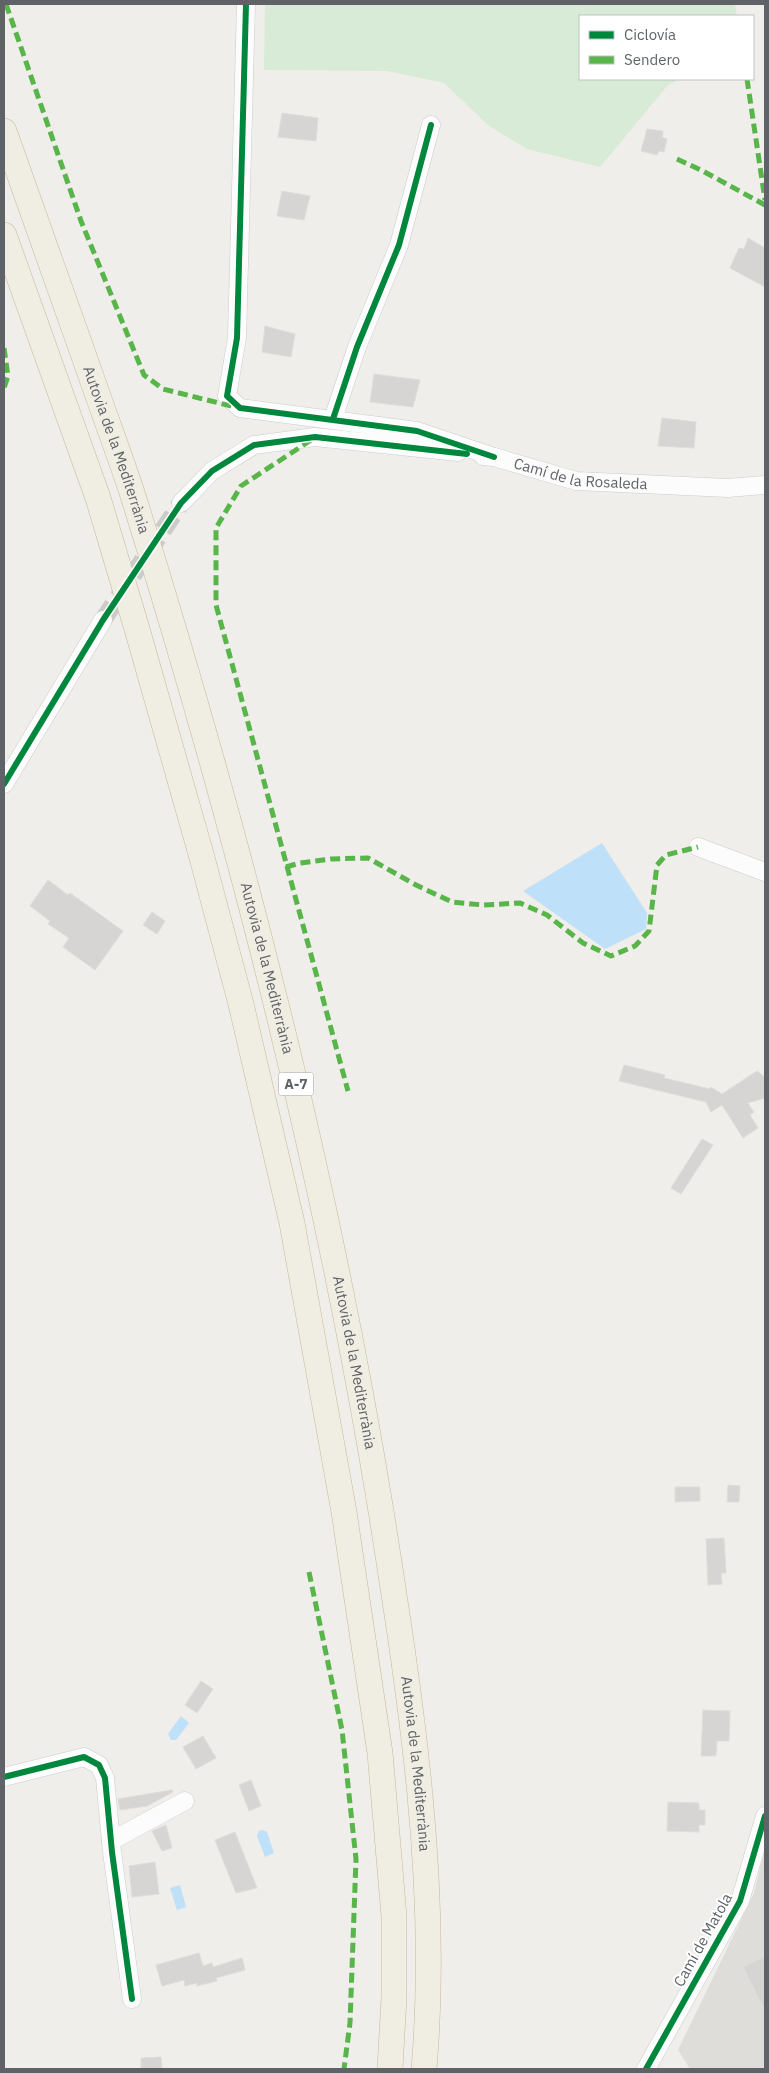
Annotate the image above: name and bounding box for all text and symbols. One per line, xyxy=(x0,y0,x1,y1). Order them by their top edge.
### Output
legend xyxy=(579,15,754,80)
text: Ciclovía xyxy=(624,25,676,44)
text: Sendero xyxy=(624,50,680,69)
street label: Autovia de la Mediterrània xyxy=(79,363,154,536)
street label: Camí de la Rosaleda xyxy=(512,453,648,493)
street label: Autovia de la Mediterrània xyxy=(237,880,298,1056)
road number: A-7 xyxy=(278,1072,314,1096)
street label: Autovia de la Mediterrània xyxy=(329,1274,380,1451)
street label: Autovia de la Mediterrània xyxy=(397,1675,435,1852)
street label: Camí de Matola xyxy=(669,1890,736,1990)

